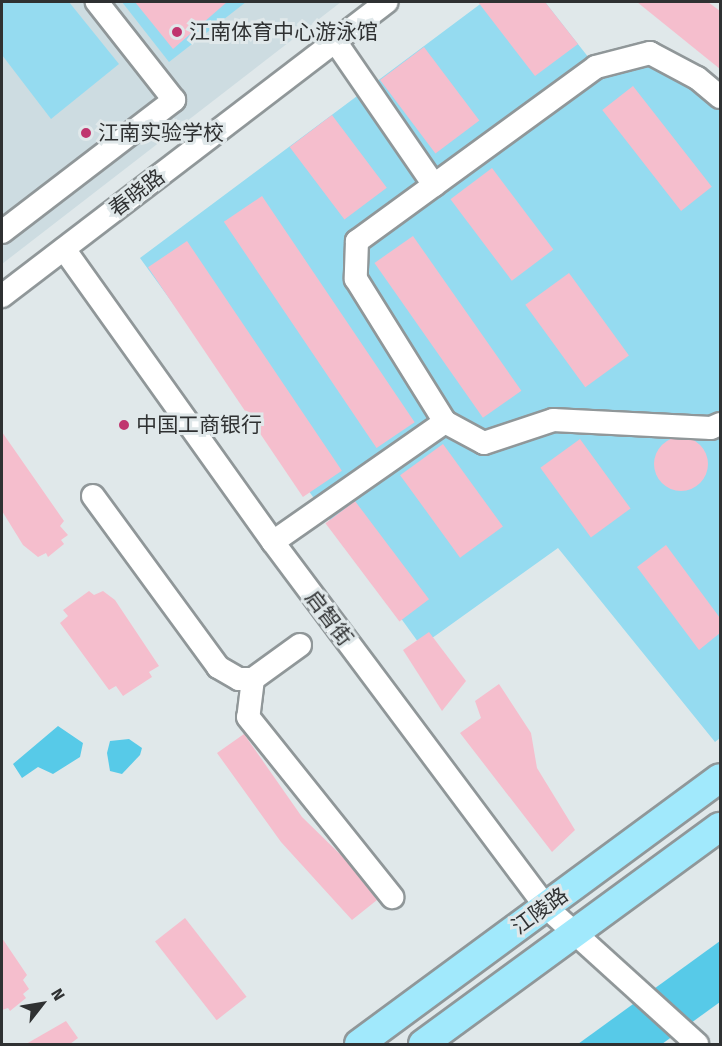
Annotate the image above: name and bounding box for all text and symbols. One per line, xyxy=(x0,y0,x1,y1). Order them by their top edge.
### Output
place label: 江南体育中心游泳馆 xyxy=(189,19,378,45)
marker: 江南体育中心游泳馆 xyxy=(170,25,184,39)
place label: 江南实验学校 xyxy=(98,120,224,146)
marker: 江南实验学校 xyxy=(79,126,93,140)
street label: 春晓路 xyxy=(104,164,170,222)
place label: 中国工商银行 xyxy=(136,412,262,438)
marker: 中国工商银行 xyxy=(117,418,131,432)
street label: 启智街 xyxy=(300,585,358,651)
street label: 江陵路 xyxy=(507,882,573,940)
north arrow xyxy=(12,974,72,1034)
text: N xyxy=(47,985,69,1004)

